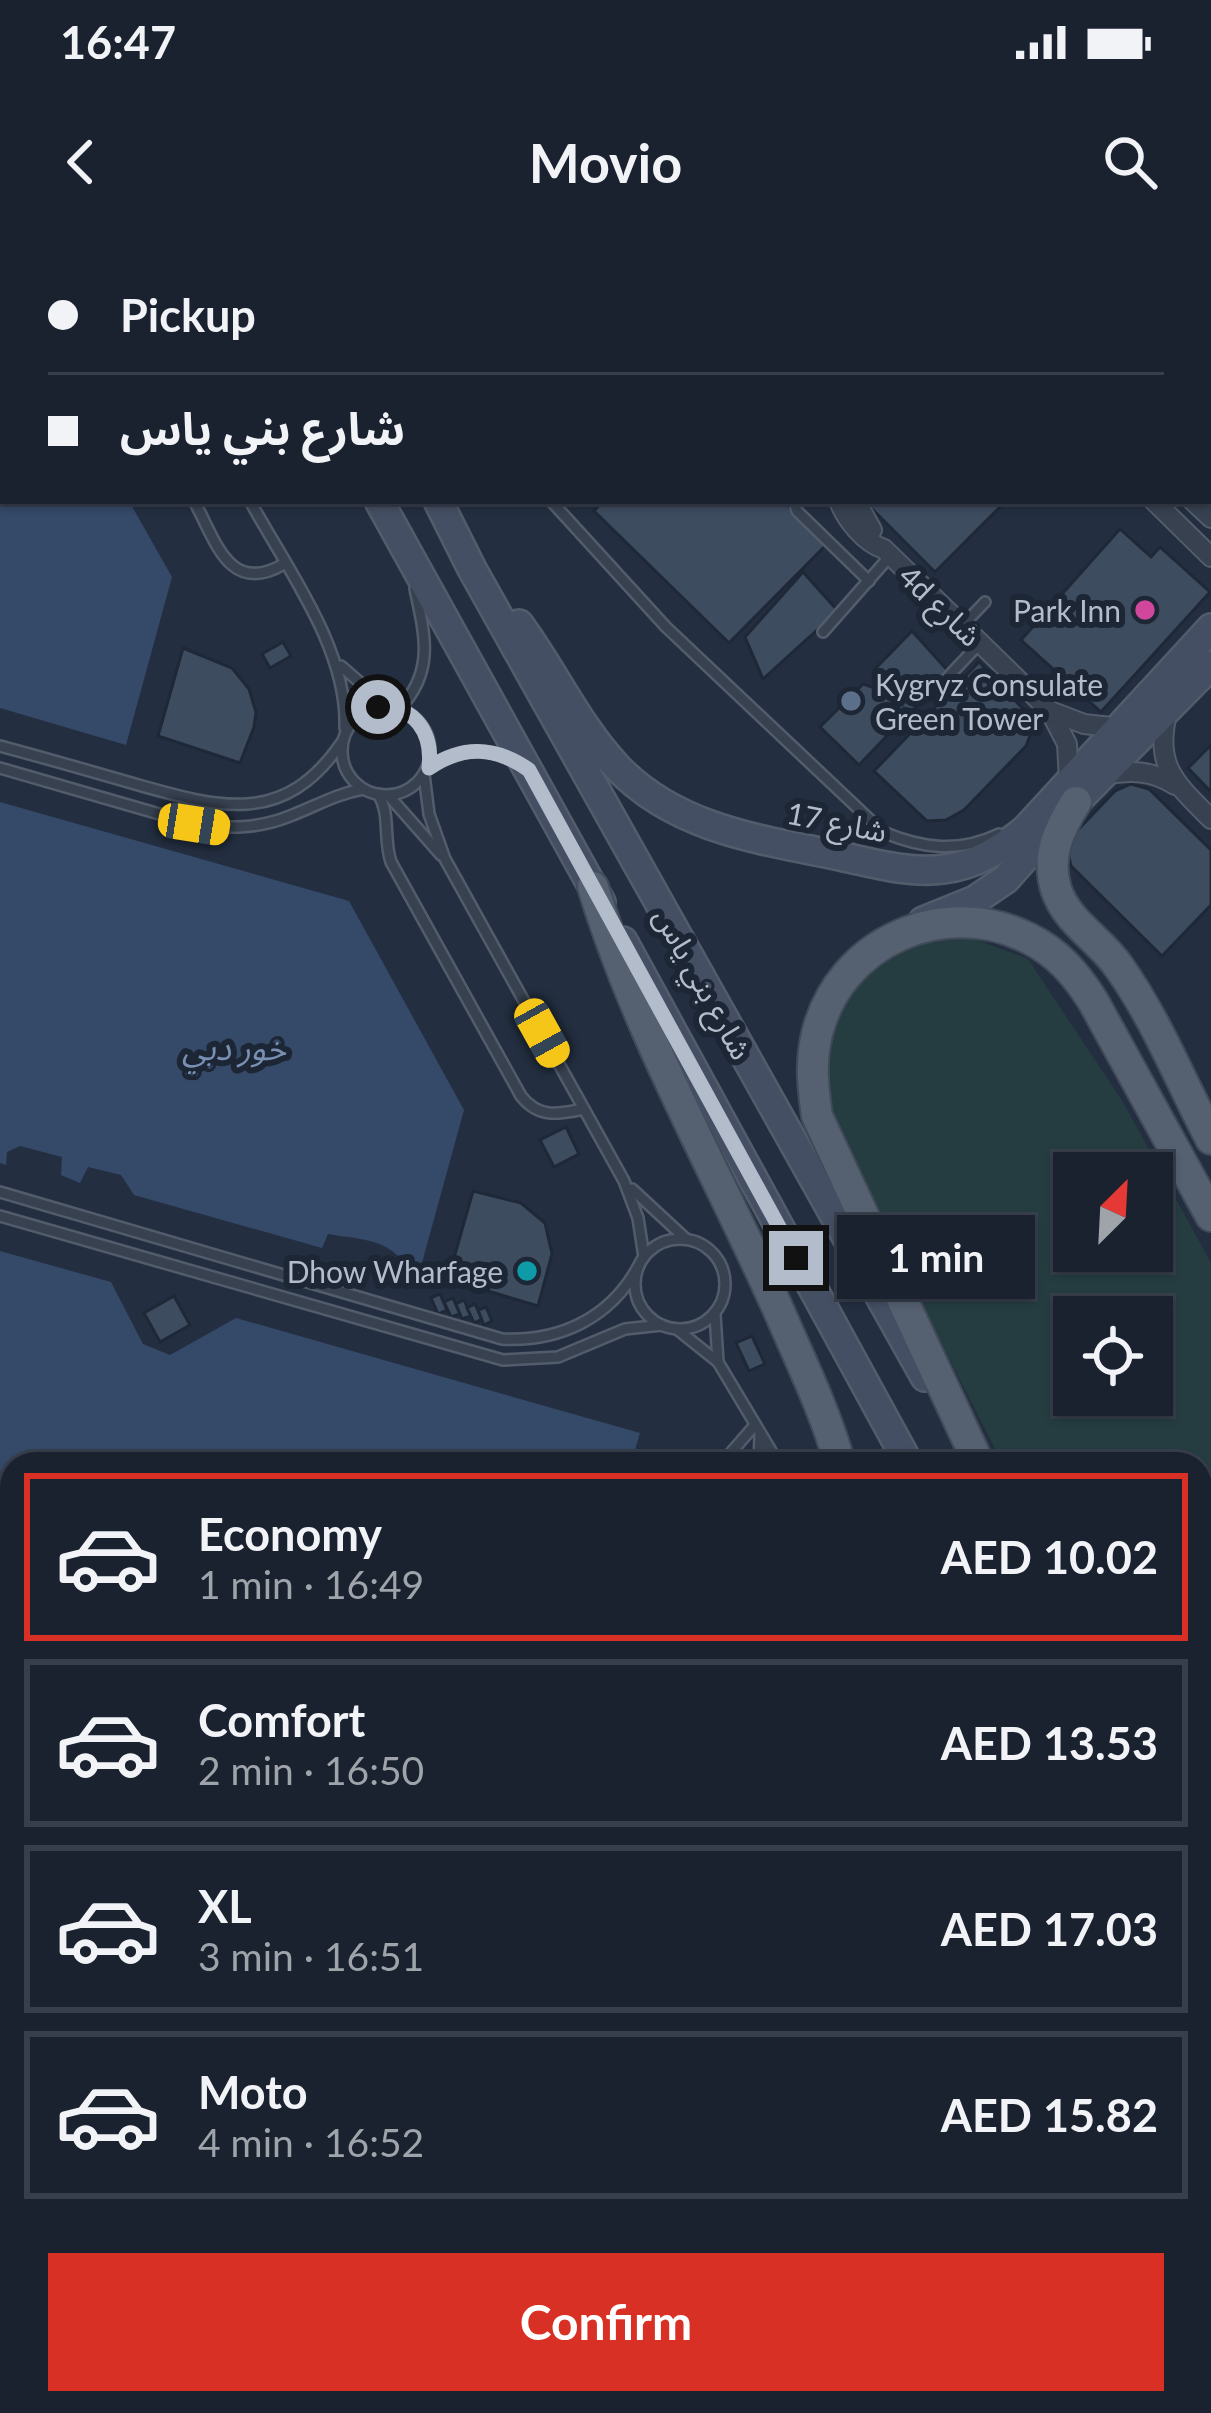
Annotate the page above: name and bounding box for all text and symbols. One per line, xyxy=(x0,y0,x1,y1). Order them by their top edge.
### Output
text: 16:47 xyxy=(60,15,176,69)
icon: back xyxy=(48,129,114,195)
icon: search xyxy=(1097,129,1163,195)
text: Movio xyxy=(529,130,682,195)
text: Pickup xyxy=(120,288,256,342)
text: شارع بني ياس xyxy=(120,401,405,455)
street label: 4d شارع xyxy=(888,557,990,657)
place label: Park Inn xyxy=(1013,592,1121,628)
marker: Park Inn xyxy=(1132,597,1158,623)
place label: Kygryz Consulate Green Tower xyxy=(875,666,1103,736)
route start xyxy=(351,680,405,734)
marker: Kygryz Consulate Green Tower xyxy=(838,688,864,714)
street label: شارع 17 xyxy=(783,794,890,854)
car xyxy=(156,801,232,847)
street label: شارع بني ياس xyxy=(641,901,761,1069)
car xyxy=(509,993,575,1073)
water label: خور دبي xyxy=(182,1027,286,1075)
north arrow xyxy=(1053,1152,1173,1272)
map controls xyxy=(1053,1152,1173,1416)
callout: 1 min xyxy=(838,1216,1036,1300)
route end xyxy=(769,1231,823,1285)
text: 1 min xyxy=(888,1234,984,1280)
place label: Dhow Wharfage xyxy=(287,1253,503,1289)
marker: Dhow Wharfage xyxy=(514,1258,540,1284)
button: locate xyxy=(1053,1296,1173,1416)
icon: car xyxy=(54,1503,162,1611)
text: Economy xyxy=(198,1507,382,1561)
text: AED 10.02 xyxy=(941,1530,1158,1584)
text: 1 min · 16:49 xyxy=(198,1561,424,1607)
icon: car xyxy=(54,1689,162,1797)
text: Comfort xyxy=(198,1693,365,1747)
text: AED 13.53 xyxy=(941,1716,1158,1770)
text: 2 min · 16:50 xyxy=(198,1747,424,1793)
icon: car xyxy=(54,1875,162,1983)
text: XL xyxy=(198,1879,252,1933)
text: AED 17.03 xyxy=(941,1902,1158,1956)
text: 3 min · 16:51 xyxy=(198,1933,424,1979)
icon: car xyxy=(54,2061,162,2169)
text: Moto xyxy=(198,2065,308,2119)
text: AED 15.82 xyxy=(941,2088,1158,2142)
text: 4 min · 16:52 xyxy=(198,2119,424,2165)
button: Confirm xyxy=(48,2253,1164,2391)

